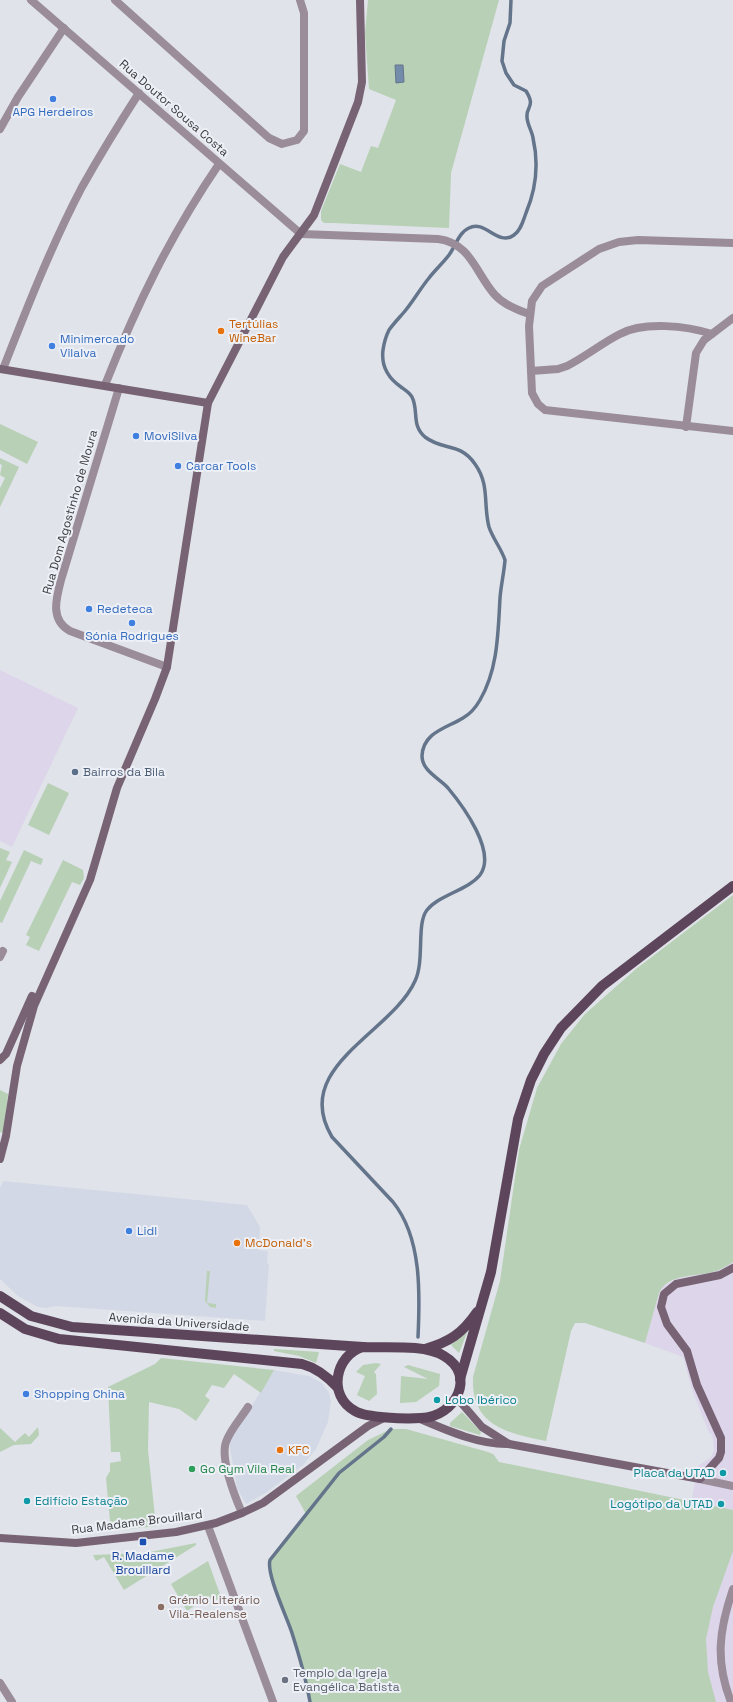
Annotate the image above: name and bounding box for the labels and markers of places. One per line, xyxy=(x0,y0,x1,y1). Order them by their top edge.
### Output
marker: APG Herdeiros xyxy=(48,94,58,104)
place label: APG Herdeiros xyxy=(13,104,93,120)
place label: Tertúlias WineBar xyxy=(229,316,278,346)
marker: Tertúlias WineBar xyxy=(216,326,226,336)
place label: Minimercado Vilalva xyxy=(60,331,134,361)
marker: Minimercado Vilalva xyxy=(47,341,57,351)
place label: MoviSilva xyxy=(144,428,197,444)
marker: MoviSilva xyxy=(131,431,141,441)
place label: Carcar Tools xyxy=(186,458,256,474)
marker: Carcar Tools xyxy=(173,461,183,471)
place label: Redeteca xyxy=(97,601,153,617)
marker: Redeteca xyxy=(84,604,94,614)
marker: Sónia Rodrigues xyxy=(127,618,137,628)
place label: Sónia Rodrigues xyxy=(85,628,179,644)
place label: Bairros da Bila xyxy=(83,764,165,780)
marker: Bairros da Bila xyxy=(70,767,80,777)
place label: Lidl xyxy=(137,1223,157,1239)
marker: Lidl xyxy=(124,1226,134,1236)
place label: McDonald's xyxy=(245,1235,312,1251)
marker: McDonald's xyxy=(232,1238,242,1248)
place label: Shopping China xyxy=(34,1386,125,1402)
marker: Shopping China xyxy=(21,1389,31,1399)
place label: Lobo Ibérico xyxy=(445,1392,517,1408)
marker: Lobo Ibérico xyxy=(432,1395,442,1405)
place label: KFC xyxy=(288,1442,310,1458)
marker: KFC xyxy=(275,1445,285,1455)
place label: Go Gym Vila Real xyxy=(200,1461,295,1477)
marker: Go Gym Vila Real xyxy=(187,1464,197,1474)
place label: Placa da UTAD xyxy=(634,1465,715,1481)
marker: Placa da UTAD xyxy=(718,1468,728,1478)
place label: Edifício Estação xyxy=(35,1493,128,1509)
marker: Edifício Estação xyxy=(22,1496,32,1506)
place label: Logótipo da UTAD xyxy=(610,1496,713,1512)
marker: Logótipo da UTAD xyxy=(716,1499,726,1509)
marker: R. Madame Brouillard xyxy=(138,1537,148,1547)
place label: R. Madame Brouillard xyxy=(112,1548,174,1578)
place label: Grémio Literário Vila-Realense xyxy=(169,1592,260,1622)
marker: Grémio Literário Vila-Realense xyxy=(156,1602,166,1612)
place label: Templo da Igreja Evangélica Batista xyxy=(293,1665,400,1695)
marker: Templo da Igreja Evangélica Batista xyxy=(280,1675,290,1685)

